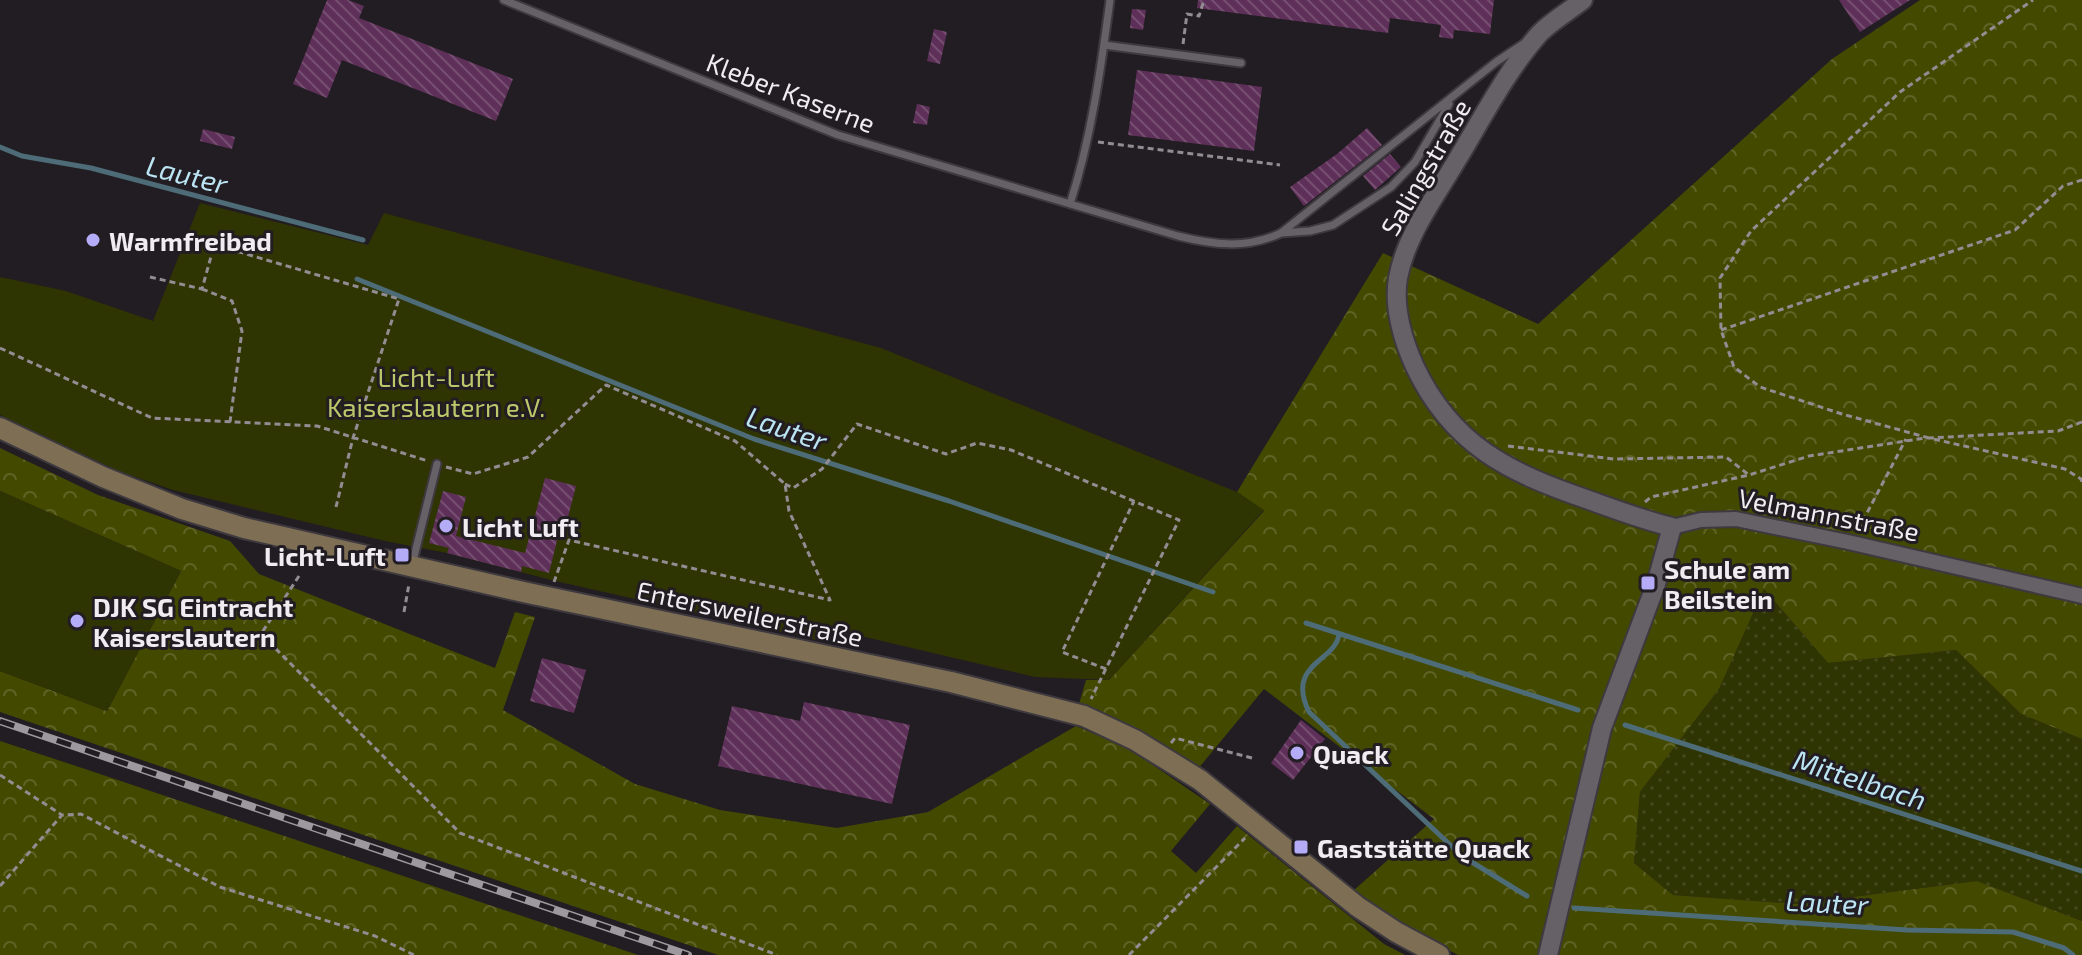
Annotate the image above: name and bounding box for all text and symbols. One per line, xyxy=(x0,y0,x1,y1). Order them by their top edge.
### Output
street label: Kleber Kaserne xyxy=(702,46,880,138)
street label: Salingstraße xyxy=(1374,93,1476,241)
water label: Lauter xyxy=(143,147,232,201)
place label: Warmfreibad xyxy=(109,225,272,256)
marker: Warmfreibad xyxy=(84,231,102,249)
park label: Licht-Luft Kaiserslautern e.V. xyxy=(327,361,545,422)
water label: Lauter xyxy=(742,398,833,458)
street label: Velmannstraße xyxy=(1736,481,1922,547)
place label: Licht Luft xyxy=(462,511,579,542)
marker: Licht Luft xyxy=(437,517,455,535)
place label: Licht-Luft xyxy=(264,540,386,571)
marker: Licht-Luft xyxy=(393,546,411,564)
place label: Schule am Beilstein xyxy=(1664,553,1790,614)
street label: Entersweilerstraße xyxy=(634,574,866,652)
marker: Schule am Beilstein xyxy=(1639,574,1657,592)
place label: DJK SG Eintracht Kaiserslautern xyxy=(93,591,294,652)
marker: DJK SG Eintracht Kaiserslautern xyxy=(68,612,86,630)
place label: Quack xyxy=(1313,738,1389,770)
water label: Mittelbach xyxy=(1789,742,1931,816)
marker: Quack xyxy=(1288,744,1306,762)
place label: Gaststätte Quack xyxy=(1317,832,1530,864)
marker: Gaststätte Quack xyxy=(1292,838,1310,856)
water label: Lauter xyxy=(1785,883,1870,921)

